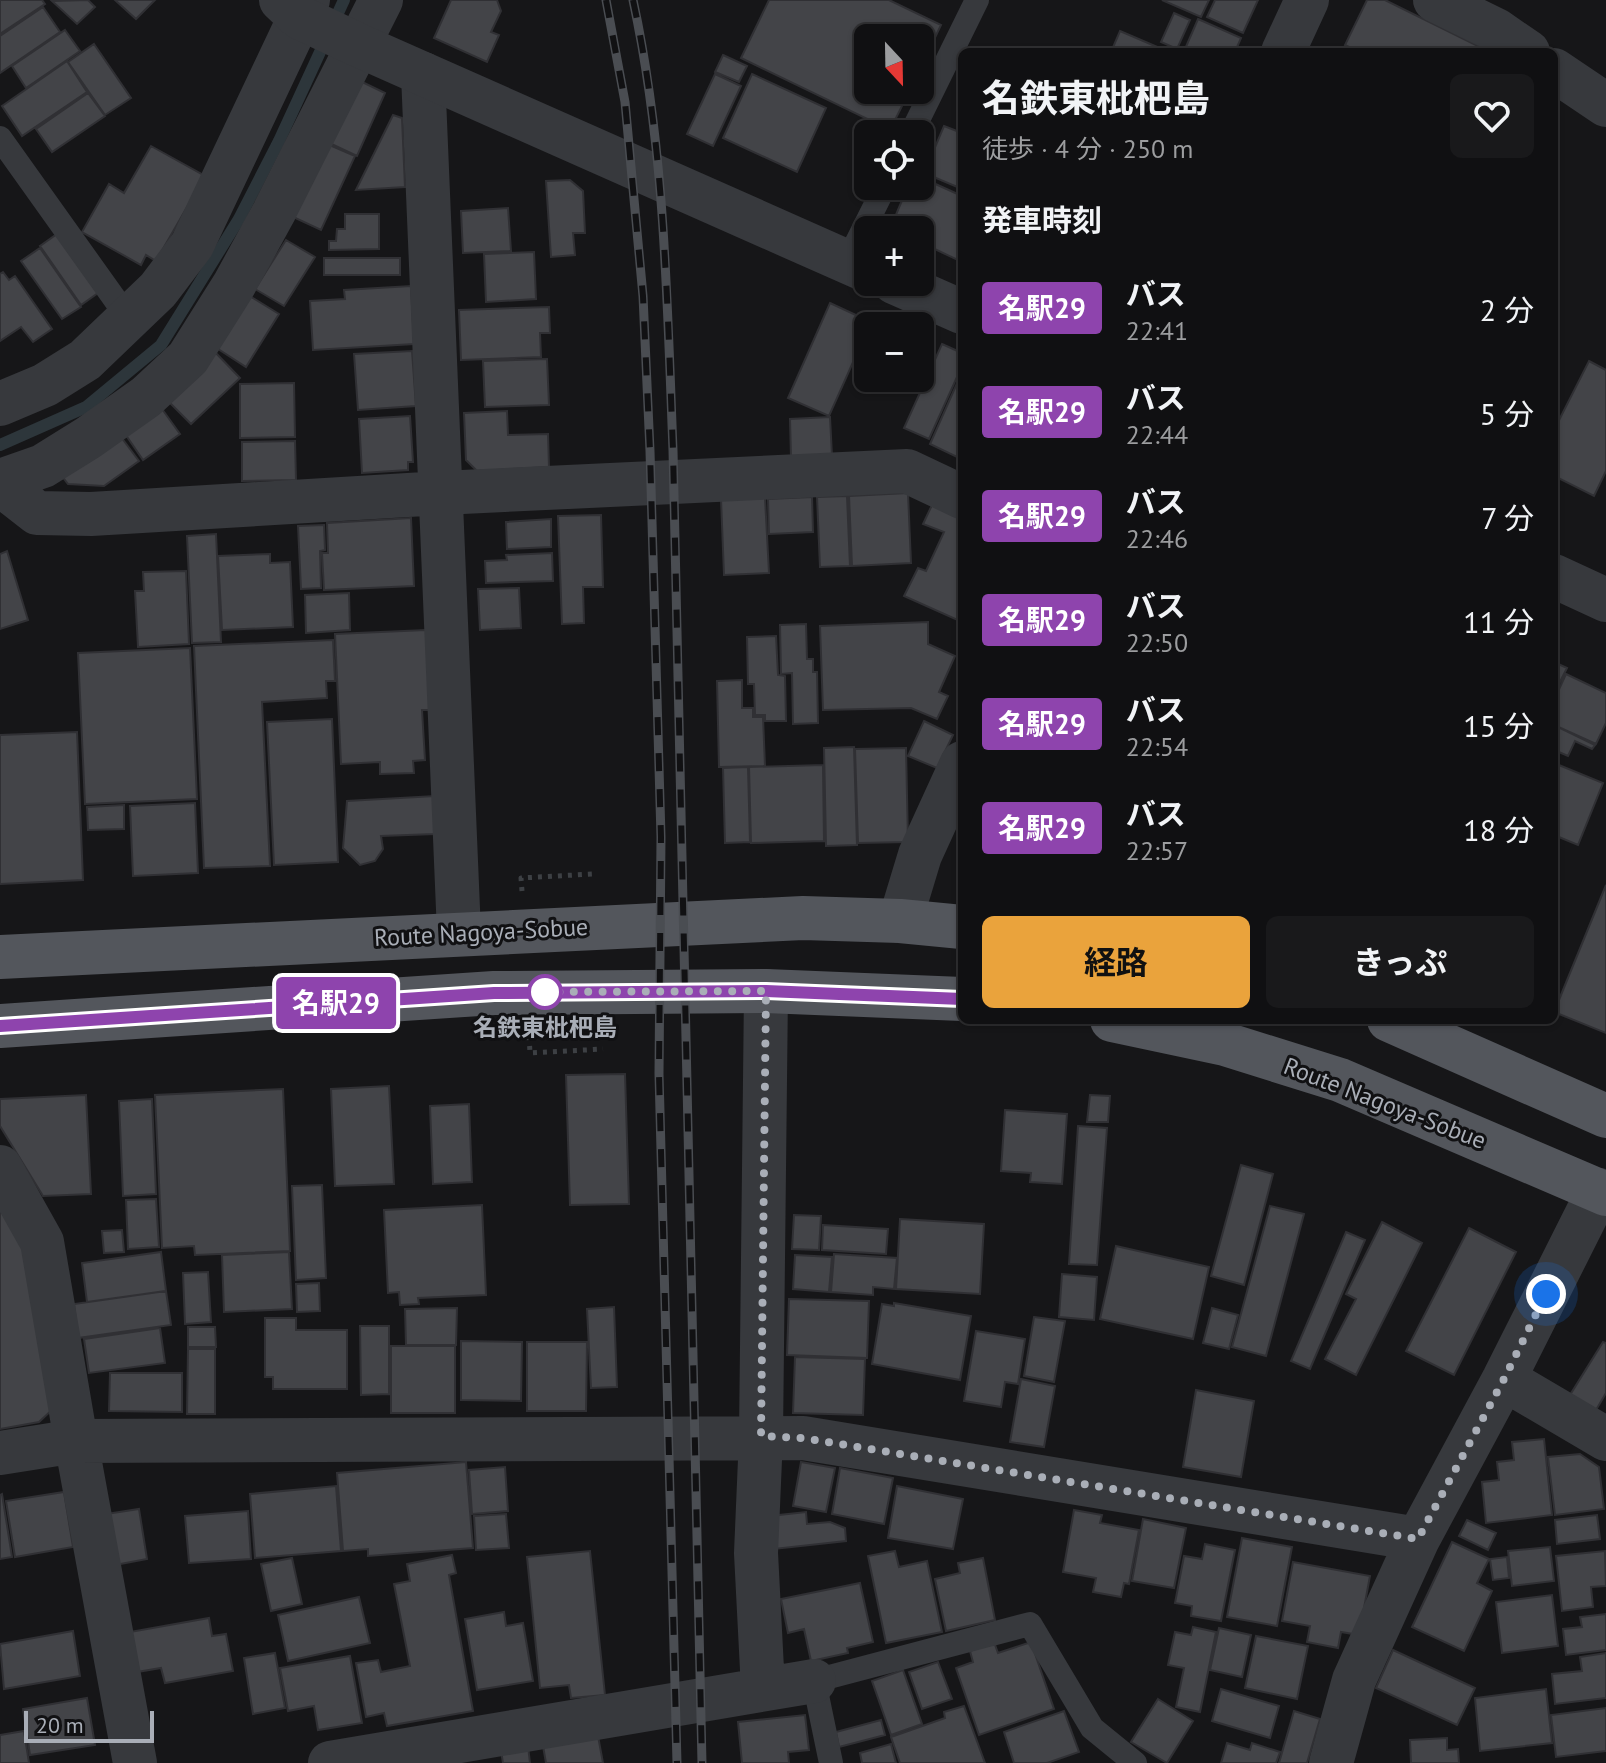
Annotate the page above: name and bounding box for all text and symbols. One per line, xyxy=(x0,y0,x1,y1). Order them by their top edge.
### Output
north arrow xyxy=(854,24,934,104)
map controls xyxy=(854,24,934,392)
text: 名鉄東枇杷島 xyxy=(982,73,1210,122)
button: heart xyxy=(1450,74,1534,158)
button: locate xyxy=(854,120,934,200)
text: 徒歩 · 4 分 · 250 m xyxy=(982,132,1193,165)
text: 発車時刻 xyxy=(982,200,1102,239)
button: + xyxy=(854,216,934,296)
text: バス xyxy=(1126,274,1186,313)
text: 名駅29 xyxy=(998,289,1086,326)
text: 2 分 xyxy=(1480,290,1534,329)
button: − xyxy=(854,312,934,392)
text: 22:41 xyxy=(1126,314,1188,347)
text: バス xyxy=(1126,378,1186,417)
text: 名駅29 xyxy=(998,393,1086,430)
text: 5 分 xyxy=(1480,394,1534,433)
text: 22:44 xyxy=(1126,418,1188,451)
text: バス xyxy=(1126,482,1186,521)
text: 名駅29 xyxy=(998,497,1086,534)
text: 7 分 xyxy=(1481,498,1534,537)
text: 22:46 xyxy=(1126,522,1188,555)
text: バス xyxy=(1126,586,1186,625)
text: 名駅29 xyxy=(998,601,1086,638)
text: 11 分 xyxy=(1463,602,1534,641)
text: 22:50 xyxy=(1126,626,1188,659)
text: バス xyxy=(1126,690,1186,729)
text: 名駅29 xyxy=(998,705,1086,742)
text: 15 分 xyxy=(1463,706,1534,745)
text: 22:54 xyxy=(1126,730,1188,763)
text: バス xyxy=(1126,794,1186,833)
text: 名駅29 xyxy=(998,809,1086,846)
text: 18 分 xyxy=(1463,810,1534,849)
text: 22:57 xyxy=(1126,834,1188,867)
street label: Route Nagoya-Sobue xyxy=(373,911,589,953)
button: 経路 xyxy=(982,916,1250,1008)
button: きっぷ xyxy=(1266,916,1534,1008)
marker: 名鉄東枇杷島 xyxy=(528,975,562,1009)
line badge: 名駅29 xyxy=(280,977,392,1029)
text: 名駅29 xyxy=(292,984,380,1021)
place label: 名鉄東枇杷島 xyxy=(473,1012,617,1043)
street label: Route Nagoya-Sobue xyxy=(1279,1050,1491,1156)
your location xyxy=(1526,1274,1566,1314)
scale bar xyxy=(24,1707,154,1743)
text: 20 m xyxy=(36,1711,84,1739)

